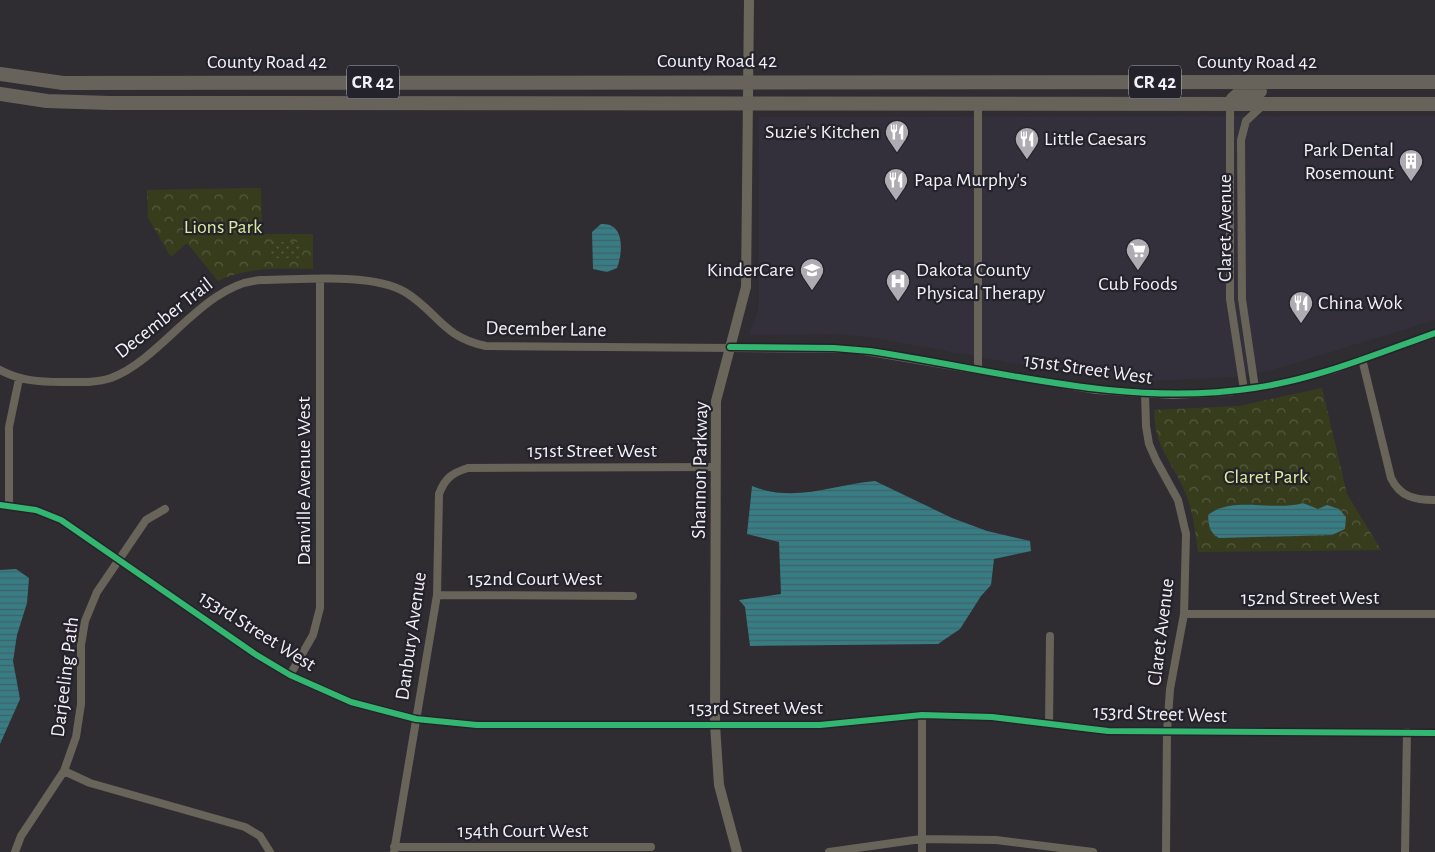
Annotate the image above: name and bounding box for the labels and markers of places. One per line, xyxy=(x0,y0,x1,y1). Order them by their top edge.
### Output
restaurant icon: Suzie's Kitchen xyxy=(884,119,910,153)
place label: Suzie's Kitchen xyxy=(765,122,880,142)
restaurant icon: Little Caesars xyxy=(1014,126,1040,160)
place label: Little Caesars xyxy=(1044,129,1147,149)
place label: Park Dental Rosemount xyxy=(1303,140,1395,183)
building icon: Park Dental Rosemount xyxy=(1398,148,1424,182)
restaurant icon: Papa Murphy's xyxy=(883,167,909,201)
place label: Papa Murphy's xyxy=(914,170,1027,190)
supermarket icon: Cub Foods xyxy=(1125,237,1151,271)
school or university icon: KinderCare xyxy=(799,257,825,291)
place label: KinderCare xyxy=(707,260,794,280)
place label: Dakota County Physical Therapy xyxy=(916,260,1046,303)
hospital icon: Dakota County Physical Therapy xyxy=(885,268,911,302)
place label: Cub Foods xyxy=(1098,274,1178,294)
restaurant icon: China Wok xyxy=(1288,290,1314,324)
place label: China Wok xyxy=(1318,293,1402,313)

